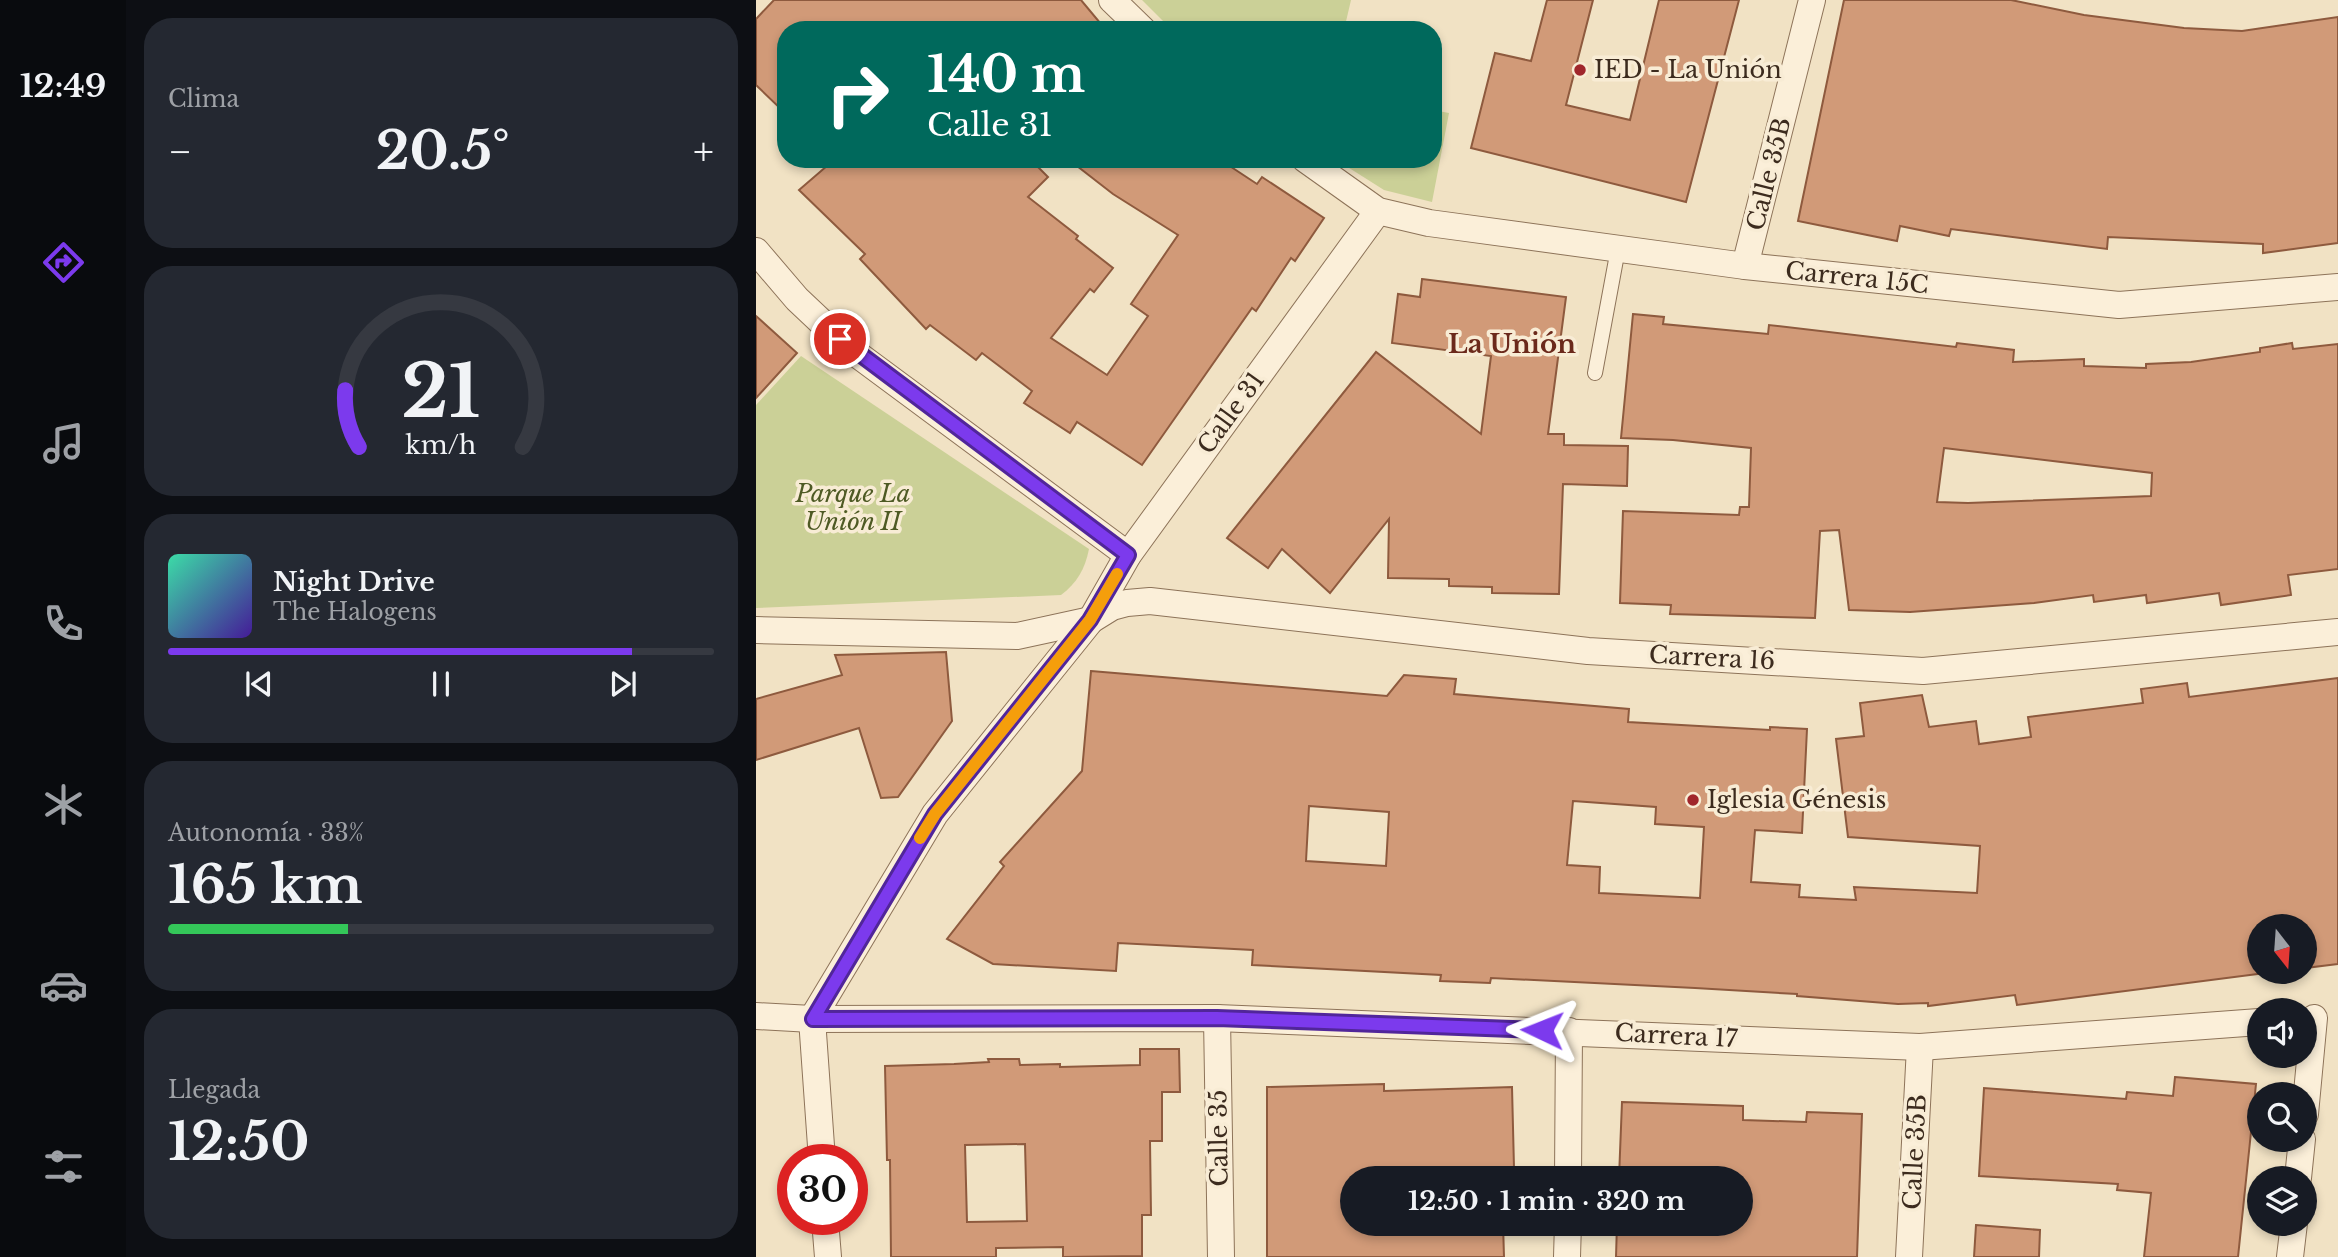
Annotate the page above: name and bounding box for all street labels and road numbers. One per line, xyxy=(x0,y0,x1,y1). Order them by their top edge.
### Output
street label: Calle 35B xyxy=(1740,114,1797,233)
street label: Carrera 15C xyxy=(1784,256,1930,299)
street label: Calle 31 xyxy=(1191,366,1270,459)
street label: Carrera 16 xyxy=(1648,640,1776,675)
street label: Carrera 17 xyxy=(1614,1018,1739,1053)
street label: Calle 35 xyxy=(1203,1089,1234,1187)
street label: Calle 35B xyxy=(1897,1093,1932,1210)

